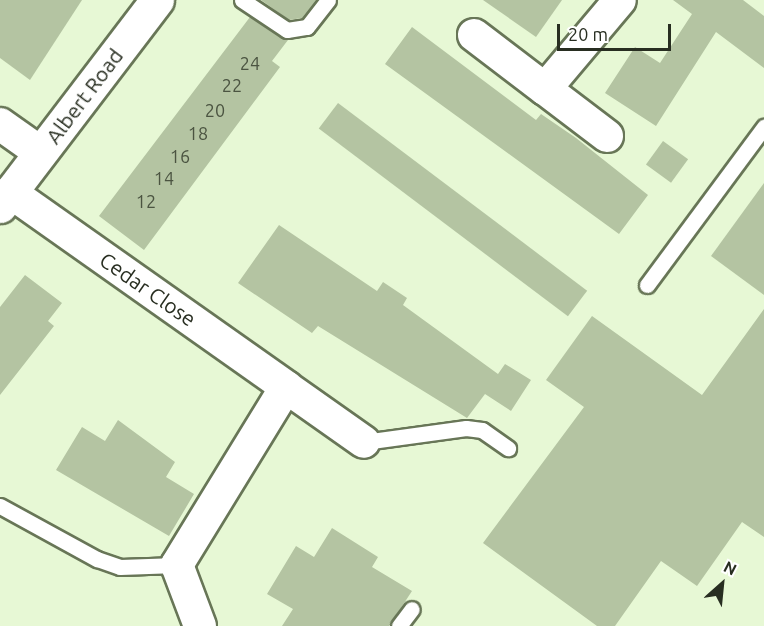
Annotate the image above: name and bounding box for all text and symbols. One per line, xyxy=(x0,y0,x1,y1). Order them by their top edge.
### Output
scale bar xyxy=(560,12,674,50)
text: 20 m xyxy=(568,24,608,44)
street label: Albert Road xyxy=(40,44,128,148)
house number: 24 xyxy=(240,52,260,74)
house number: 22 xyxy=(222,74,242,96)
house number: 20 xyxy=(205,99,225,121)
house number: 18 xyxy=(188,122,208,144)
house number: 16 xyxy=(170,145,190,167)
house number: 14 xyxy=(154,167,174,189)
house number: 12 xyxy=(136,190,156,212)
street label: Cedar Close xyxy=(95,247,201,331)
north arrow xyxy=(692,554,752,614)
text: N xyxy=(721,557,740,579)

